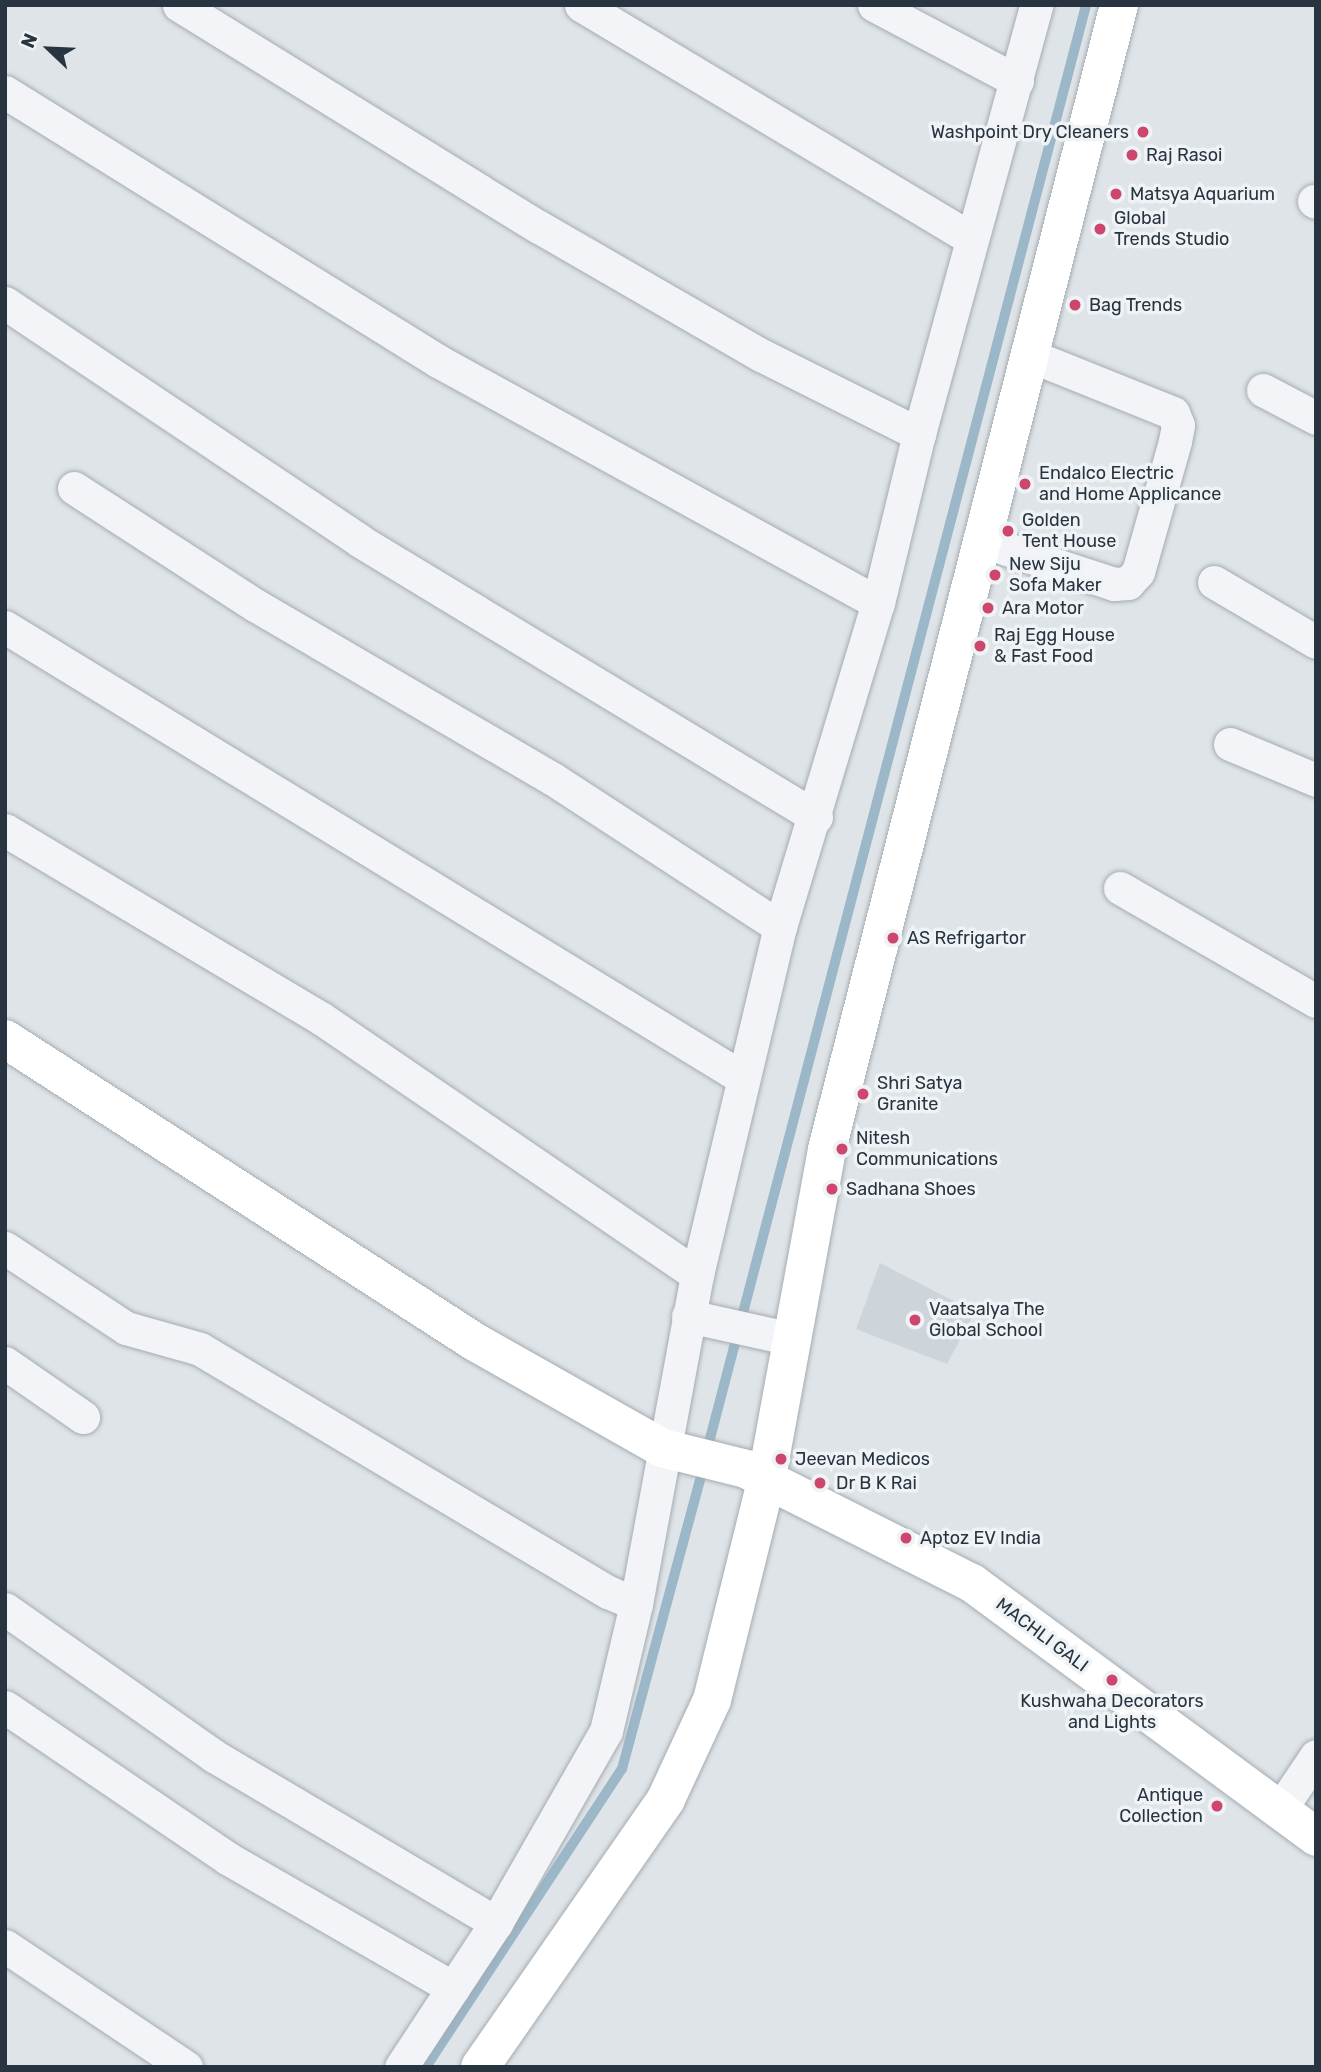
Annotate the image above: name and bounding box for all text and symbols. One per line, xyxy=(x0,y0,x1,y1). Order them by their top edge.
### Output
north arrow xyxy=(14,14,84,84)
text: N xyxy=(16,30,42,51)
place label: Washpoint Dry Cleaners xyxy=(930,121,1129,143)
marker: Washpoint Dry Cleaners xyxy=(1135,124,1151,140)
place label: Raj Rasoi xyxy=(1146,144,1222,166)
marker: Raj Rasoi xyxy=(1124,147,1140,163)
place label: Matsya Aquarium xyxy=(1130,183,1275,205)
marker: Matsya Aquarium xyxy=(1108,186,1124,202)
place label: Global Trends Studio xyxy=(1114,208,1229,250)
marker: Global Trends Studio xyxy=(1092,221,1108,237)
place label: Bag Trends xyxy=(1089,294,1183,316)
marker: Bag Trends xyxy=(1067,297,1083,313)
place label: Endalco Electric and Home Applicance xyxy=(1039,463,1222,505)
marker: Endalco Electric and Home Applicance xyxy=(1017,476,1033,492)
place label: Golden Tent House xyxy=(1022,510,1116,552)
marker: Golden Tent House xyxy=(1000,523,1016,539)
place label: New Siju Sofa Maker xyxy=(1009,554,1102,596)
marker: New Siju Sofa Maker xyxy=(987,567,1003,583)
place label: Ara Motor xyxy=(1002,597,1084,619)
marker: Ara Motor xyxy=(980,600,996,616)
place label: Raj Egg House & Fast Food xyxy=(994,625,1115,668)
marker: Raj Egg House & Fast Food xyxy=(972,638,988,654)
place label: AS Refrigartor xyxy=(907,927,1026,949)
marker: AS Refrigartor xyxy=(885,930,901,946)
place label: Shri Satya Granite xyxy=(877,1073,962,1116)
marker: Shri Satya Granite xyxy=(855,1086,871,1102)
place label: Nitesh Communications xyxy=(856,1128,998,1170)
marker: Nitesh Communications xyxy=(834,1141,850,1157)
place label: Sadhana Shoes xyxy=(846,1178,976,1200)
marker: Sadhana Shoes xyxy=(824,1181,840,1197)
place label: Vaatsalya The Global School xyxy=(929,1299,1045,1342)
marker: Vaatsalya The Global School xyxy=(907,1312,923,1328)
place label: Jeevan Medicos xyxy=(795,1448,930,1470)
marker: Jeevan Medicos xyxy=(773,1451,789,1467)
place label: Dr B K Rai xyxy=(836,1472,917,1494)
marker: Dr B K Rai xyxy=(810,1473,830,1493)
place label: Aptoz EV India xyxy=(920,1527,1041,1549)
marker: Aptoz EV India xyxy=(898,1530,914,1546)
street label: MACHLI GALI xyxy=(992,1593,1092,1677)
marker: Kushwaha Decorators and Lights xyxy=(1104,1672,1120,1688)
place label: Kushwaha Decorators and Lights xyxy=(1020,1691,1204,1734)
place label: Antique Collection xyxy=(1119,1785,1203,1828)
marker: Antique Collection xyxy=(1209,1798,1225,1814)

